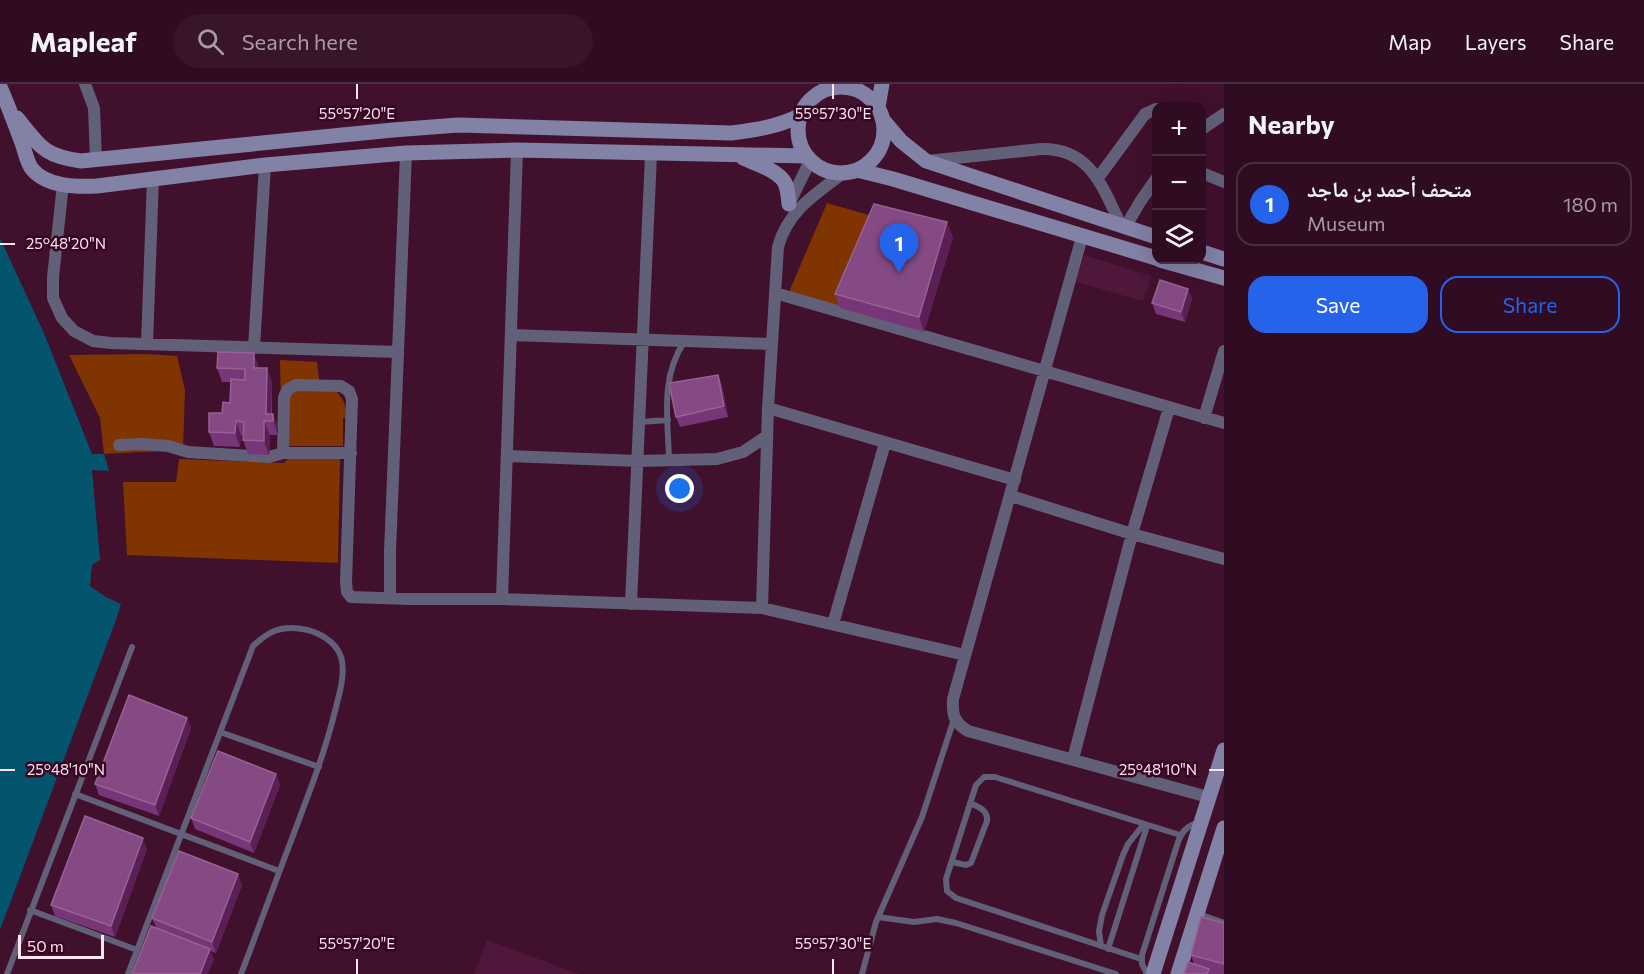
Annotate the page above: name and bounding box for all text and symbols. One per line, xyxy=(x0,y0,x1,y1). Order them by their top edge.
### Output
search box xyxy=(173,14,593,68)
text: Mapleaf xyxy=(30,24,137,58)
icon: search xyxy=(194,25,227,58)
text: Search here xyxy=(242,28,358,55)
text: Map xyxy=(1388,29,1432,54)
text: Layers xyxy=(1465,29,1527,54)
text: Share xyxy=(1560,29,1614,54)
map controls xyxy=(1152,102,1206,264)
button: + xyxy=(1152,102,1206,156)
text: 55°57'20"E xyxy=(319,104,395,122)
text: 55°57'30"E xyxy=(795,104,871,122)
text: Nearby xyxy=(1248,108,1335,139)
button: − xyxy=(1152,156,1206,210)
text: متحف أحمد بن ماجد xyxy=(1307,175,1472,202)
text: 1 xyxy=(1265,192,1274,216)
text: 180 m xyxy=(1563,192,1618,216)
button: layers xyxy=(1152,210,1206,264)
text: Museum xyxy=(1307,211,1386,235)
pin: 1 xyxy=(880,224,918,273)
text: 25°48'20"N xyxy=(26,234,106,252)
button: Save xyxy=(1248,276,1428,333)
button: Share xyxy=(1440,276,1620,333)
your location xyxy=(665,474,694,503)
text: 25°48'10"N xyxy=(27,760,105,778)
text: 25°48'10"N xyxy=(1119,760,1197,778)
scale bar xyxy=(18,932,104,960)
text: 55°57'20"E xyxy=(319,934,395,952)
text: 55°57'30"E xyxy=(795,934,871,952)
text: 50 m xyxy=(27,936,64,955)

